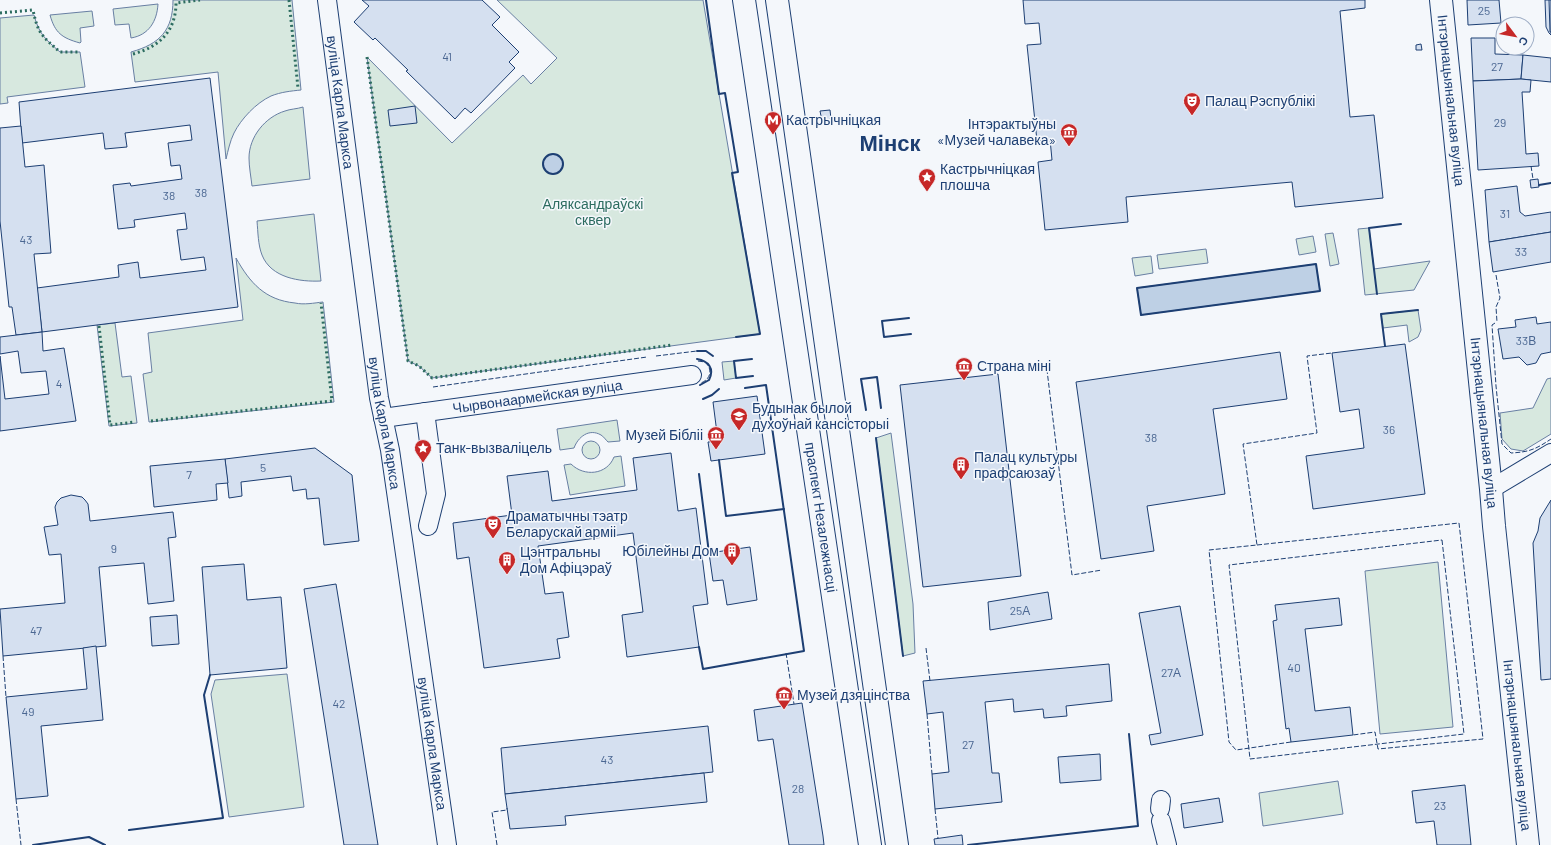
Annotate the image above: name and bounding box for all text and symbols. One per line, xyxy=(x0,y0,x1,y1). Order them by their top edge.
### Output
house number: 25 xyxy=(1478,3,1490,17)
street label: Інтэрнацыянальная вуліца xyxy=(1435,14,1469,187)
north arrow xyxy=(1495,16,1535,56)
street label: вуліца Карла Маркса xyxy=(324,34,358,170)
text: С xyxy=(1516,35,1532,48)
house number: 41 xyxy=(442,49,452,63)
house number: 27 xyxy=(1491,59,1503,73)
theatre icon: Палац Рэспублікі xyxy=(1182,91,1202,116)
place label: Палац Рэспублікі xyxy=(1205,92,1315,109)
metro station icon: Кастрычніцкая xyxy=(763,110,783,135)
place label: Кастрычніцкая xyxy=(786,111,881,128)
place label: Інтэрактыўны «Музей чалавека» xyxy=(937,115,1056,148)
house number: 29 xyxy=(1494,115,1506,129)
museum icon: Інтэрактыўны «Музей чалавека» xyxy=(1059,122,1079,147)
district label: Мінск xyxy=(860,129,921,155)
place label: Кастрычніцкая плошча xyxy=(940,160,1035,193)
place icon: Кастрычніцкая плошча xyxy=(917,167,937,192)
house number: 38 xyxy=(195,185,207,199)
house number: 38 xyxy=(163,188,175,202)
park label: Аляксандраўскі сквер xyxy=(543,195,643,228)
house number: 31 xyxy=(1500,206,1510,220)
house number: 43 xyxy=(20,232,32,246)
house number: 33 xyxy=(1515,244,1527,258)
house number: 33В xyxy=(1516,333,1536,347)
street label: Інтэрнацыянальная вуліца xyxy=(1468,336,1502,509)
street label: вуліца Карла Маркса xyxy=(366,356,405,491)
museum icon: Страна міні xyxy=(954,356,974,381)
place label: Страна міні xyxy=(977,357,1051,374)
house number: 4 xyxy=(56,376,62,390)
street label: Чырвонаармейская вуліца xyxy=(451,376,624,416)
place label: Будынак былой духоўнай кансісторыі xyxy=(752,399,889,432)
school or university icon: Будынак былой духоўнай кансісторыі xyxy=(729,406,749,431)
house number: 36 xyxy=(1383,422,1395,436)
museum icon: Музей Бібліі xyxy=(706,425,726,450)
place label: Музей Бібліі xyxy=(625,426,703,443)
house number: 38 xyxy=(1145,430,1157,444)
place icon: Танк-вызваліцель xyxy=(413,438,433,463)
place label: Танк-вызваліцель xyxy=(436,439,552,456)
street label: праспект Незалежнасці xyxy=(802,441,841,594)
place label: Палац культуры прафсаюзаў xyxy=(974,448,1077,481)
building icon: Палац культуры прафсаюзаў xyxy=(951,455,971,480)
house number: 5 xyxy=(260,460,266,474)
house number: 7 xyxy=(186,467,192,481)
place label: Драматычны тэатр Беларускай арміі xyxy=(506,507,628,540)
theatre icon: Драматычны тэатр Беларускай арміі xyxy=(483,514,503,539)
house number: 9 xyxy=(111,541,117,555)
building icon: Юбілейны Дом xyxy=(722,541,742,566)
place label: Юбілейны Дом xyxy=(622,542,719,559)
place label: Цэнтральны Дом Афіцэраў xyxy=(520,543,612,576)
building icon: Цэнтральны Дом Афіцэраў xyxy=(497,550,517,575)
house number: 25А xyxy=(1010,603,1030,617)
house number: 47 xyxy=(30,623,42,637)
street label: Інтэрнацыянальная вуліца xyxy=(1500,659,1535,832)
house number: 40 xyxy=(1287,660,1301,674)
house number: 27А xyxy=(1161,665,1181,679)
street label: вуліца Карла Маркса xyxy=(415,676,451,811)
museum icon: Музей дзяцінства xyxy=(774,685,794,710)
place label: Музей дзяцінства xyxy=(797,686,910,703)
house number: 42 xyxy=(332,696,346,710)
house number: 49 xyxy=(22,704,34,718)
house number: 27 xyxy=(962,737,974,751)
house number: 43 xyxy=(601,752,613,766)
house number: 28 xyxy=(792,781,804,795)
house number: 23 xyxy=(1434,798,1446,812)

